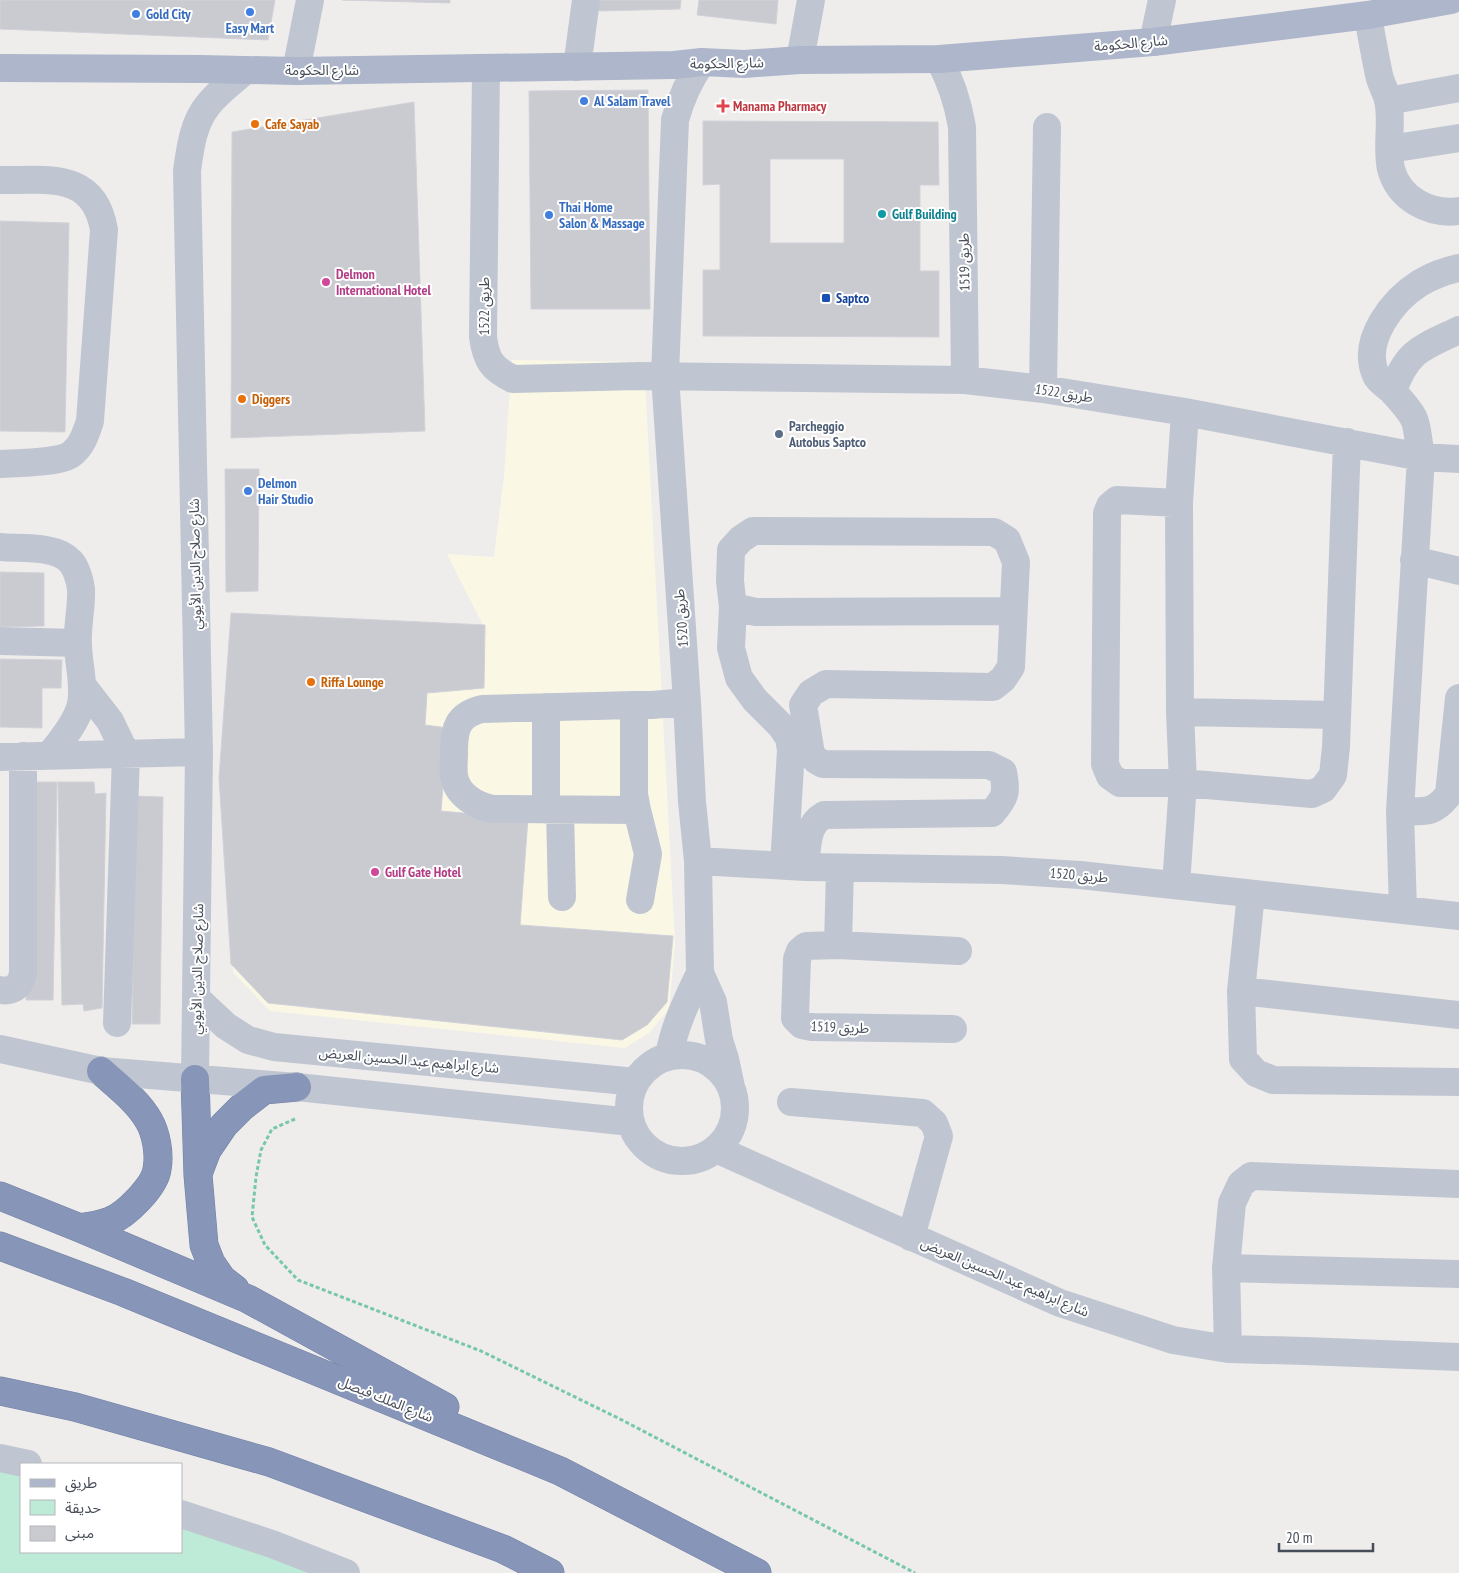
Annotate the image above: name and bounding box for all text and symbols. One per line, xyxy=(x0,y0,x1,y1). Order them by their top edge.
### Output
place label: Gold City xyxy=(146,5,191,23)
marker: Easy Mart xyxy=(244,6,256,18)
marker: Gold City xyxy=(130,8,142,20)
place label: Easy Mart xyxy=(226,19,274,37)
street label: شارع الحكومة xyxy=(1093,31,1169,57)
street label: شارع الحكومة xyxy=(690,53,764,75)
street label: شارع الحكومة xyxy=(285,61,359,81)
place label: Al Salam Travel xyxy=(593,92,671,110)
marker: Al Salam Travel xyxy=(578,95,590,107)
place label: Manama Pharmacy xyxy=(733,97,827,115)
marker: Manama Pharmacy xyxy=(717,100,729,112)
place label: Cafe Sayab xyxy=(265,115,319,133)
marker: Cafe Sayab xyxy=(249,118,261,130)
place label: Thai Home Salon & Massage xyxy=(559,198,645,232)
place label: Gulf Building xyxy=(892,205,957,223)
marker: Gulf Building xyxy=(876,208,888,220)
marker: Thai Home Salon & Massage xyxy=(543,209,555,221)
street label: طريق 1519 xyxy=(954,233,975,291)
place label: Delmon International Hotel xyxy=(336,265,431,299)
marker: Delmon International Hotel xyxy=(320,276,332,288)
street label: طريق 1522 xyxy=(475,277,494,335)
place label: Saptco xyxy=(836,289,869,307)
marker: Saptco xyxy=(820,292,832,304)
street label: طريق 1522 xyxy=(1034,380,1094,407)
place label: Diggers xyxy=(252,390,290,408)
marker: Diggers xyxy=(236,393,248,405)
place label: Parcheggio Autobus Saptco xyxy=(788,417,866,451)
marker: Parcheggio Autobus Saptco xyxy=(773,428,785,440)
place label: Delmon Hair Studio xyxy=(258,474,313,508)
marker: Delmon Hair Studio xyxy=(242,485,254,497)
street label: شارع صلاح الدين الأيوبي xyxy=(185,498,207,630)
street label: طريق 1520 xyxy=(670,588,693,648)
place label: Riffa Lounge xyxy=(321,673,384,691)
marker: Riffa Lounge xyxy=(305,676,317,688)
place label: Gulf Gate Hotel xyxy=(385,863,462,881)
street label: طريق 1520 xyxy=(1049,863,1109,888)
marker: Gulf Gate Hotel xyxy=(369,866,381,878)
street label: شارع صلاح الدين الأيوبي xyxy=(187,903,209,1035)
street label: طريق 1519 xyxy=(811,1017,869,1038)
street label: شارع ابراهيم عبد الحسين العريض xyxy=(318,1043,500,1079)
street label: شارع ابراهيم عبد الحسين العريض xyxy=(917,1233,1092,1322)
street label: شارع الملك فيصل xyxy=(335,1372,436,1428)
legend xyxy=(20,1463,182,1553)
text: طريق xyxy=(65,1473,97,1493)
text: حديقة xyxy=(65,1498,101,1517)
scale bar xyxy=(1279,1520,1373,1552)
text: مبنى xyxy=(65,1523,94,1542)
text: 20 m xyxy=(1286,1528,1312,1547)

